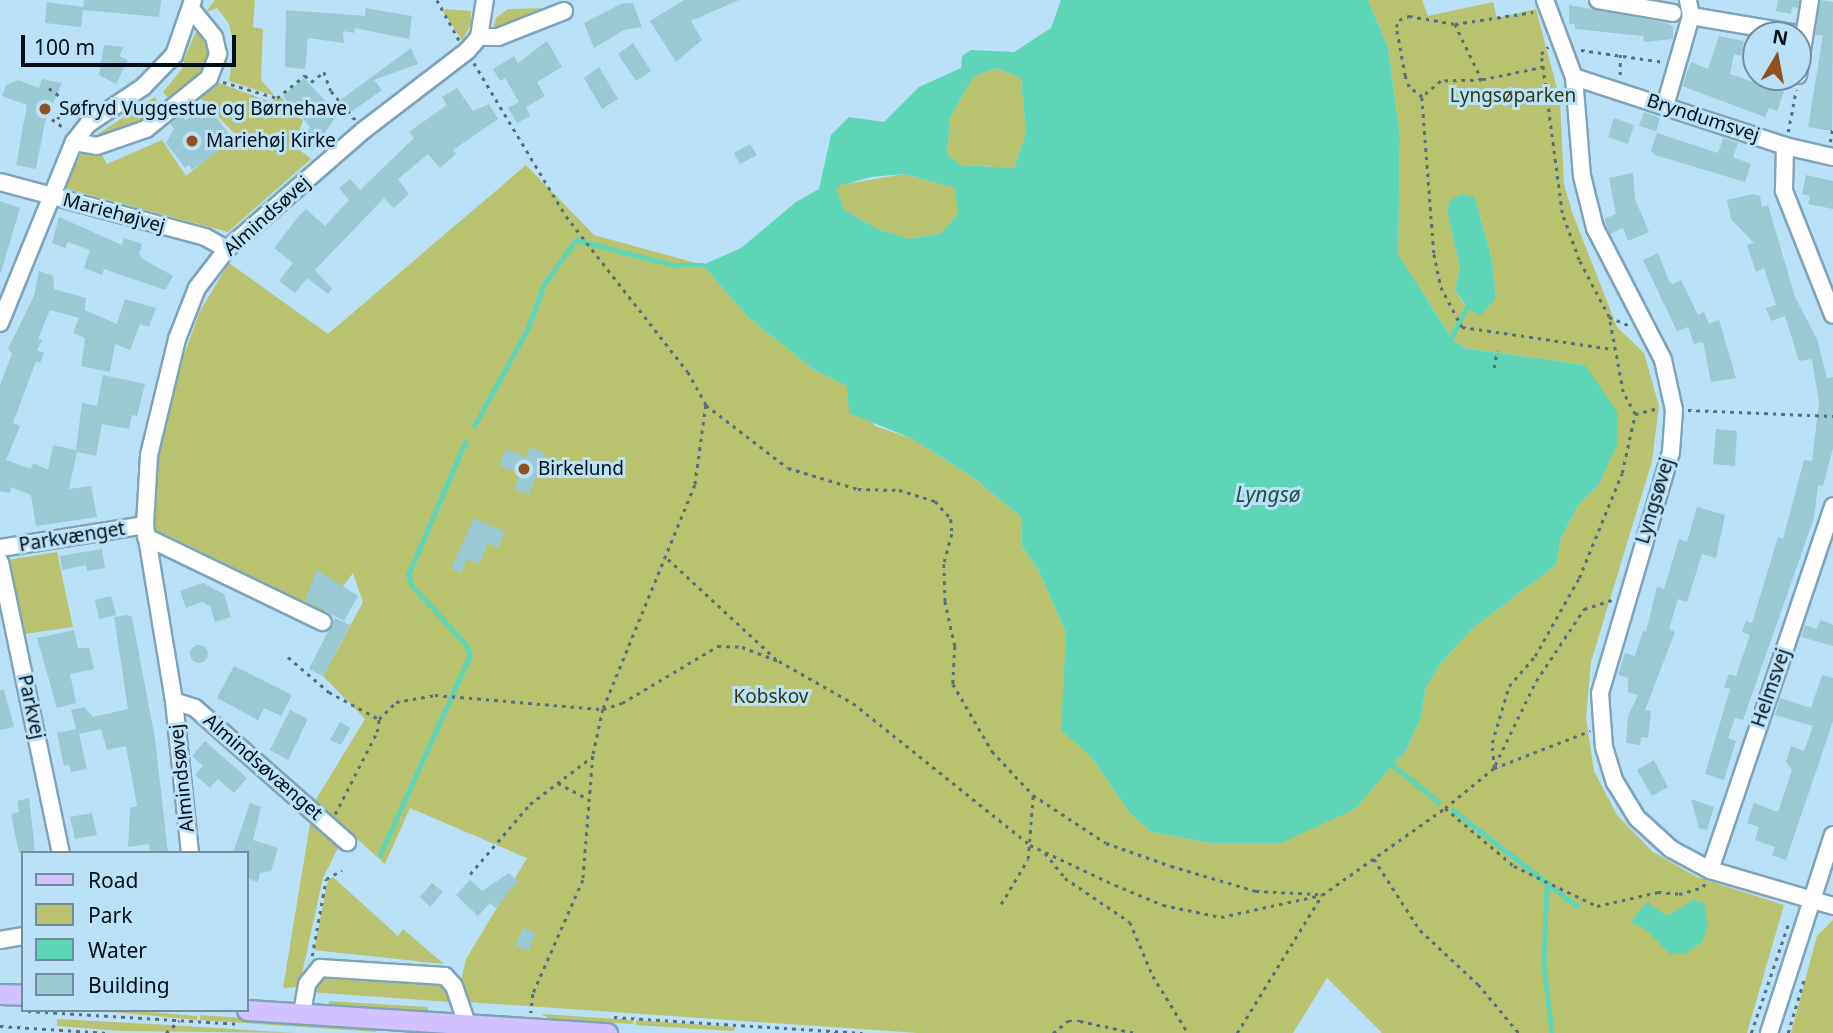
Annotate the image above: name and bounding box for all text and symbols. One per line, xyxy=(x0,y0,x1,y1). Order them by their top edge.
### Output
scale bar xyxy=(24,21,240,65)
north arrow xyxy=(1742,21,1812,91)
text: N xyxy=(1770,23,1790,51)
text: 100 m xyxy=(34,33,95,61)
park label: Lyngsøparken xyxy=(1450,85,1576,107)
street label: Bryndumsvej xyxy=(1644,89,1762,147)
place label: Søfryd Vuggestue og Børnehave xyxy=(59,98,347,120)
marker: Søfryd Vuggestue og Børnehave xyxy=(37,101,53,117)
place label: Mariehøj Kirke xyxy=(206,130,336,152)
marker: Mariehøj Kirke xyxy=(184,133,200,149)
street label: Almindsøvej xyxy=(219,171,315,261)
street label: Mariehøjvej xyxy=(60,188,168,238)
street label: Lyngsøvej xyxy=(1631,455,1679,547)
place label: Birkelund xyxy=(538,458,624,480)
marker: Birkelund xyxy=(516,461,532,477)
water label: Lyngsø xyxy=(1235,481,1301,507)
street label: Parkvænget xyxy=(17,517,127,557)
street label: Helmsvej xyxy=(1747,646,1795,730)
street label: Parkvej xyxy=(13,673,49,741)
park label: Kobskov xyxy=(734,686,808,708)
street label: Almindsøvænget xyxy=(199,709,327,825)
street label: Almindsøvej xyxy=(165,723,199,833)
legend xyxy=(21,851,248,1012)
text: Road xyxy=(88,866,138,894)
text: Park xyxy=(88,901,132,929)
text: Water xyxy=(88,936,147,964)
text: Building xyxy=(88,971,170,999)

